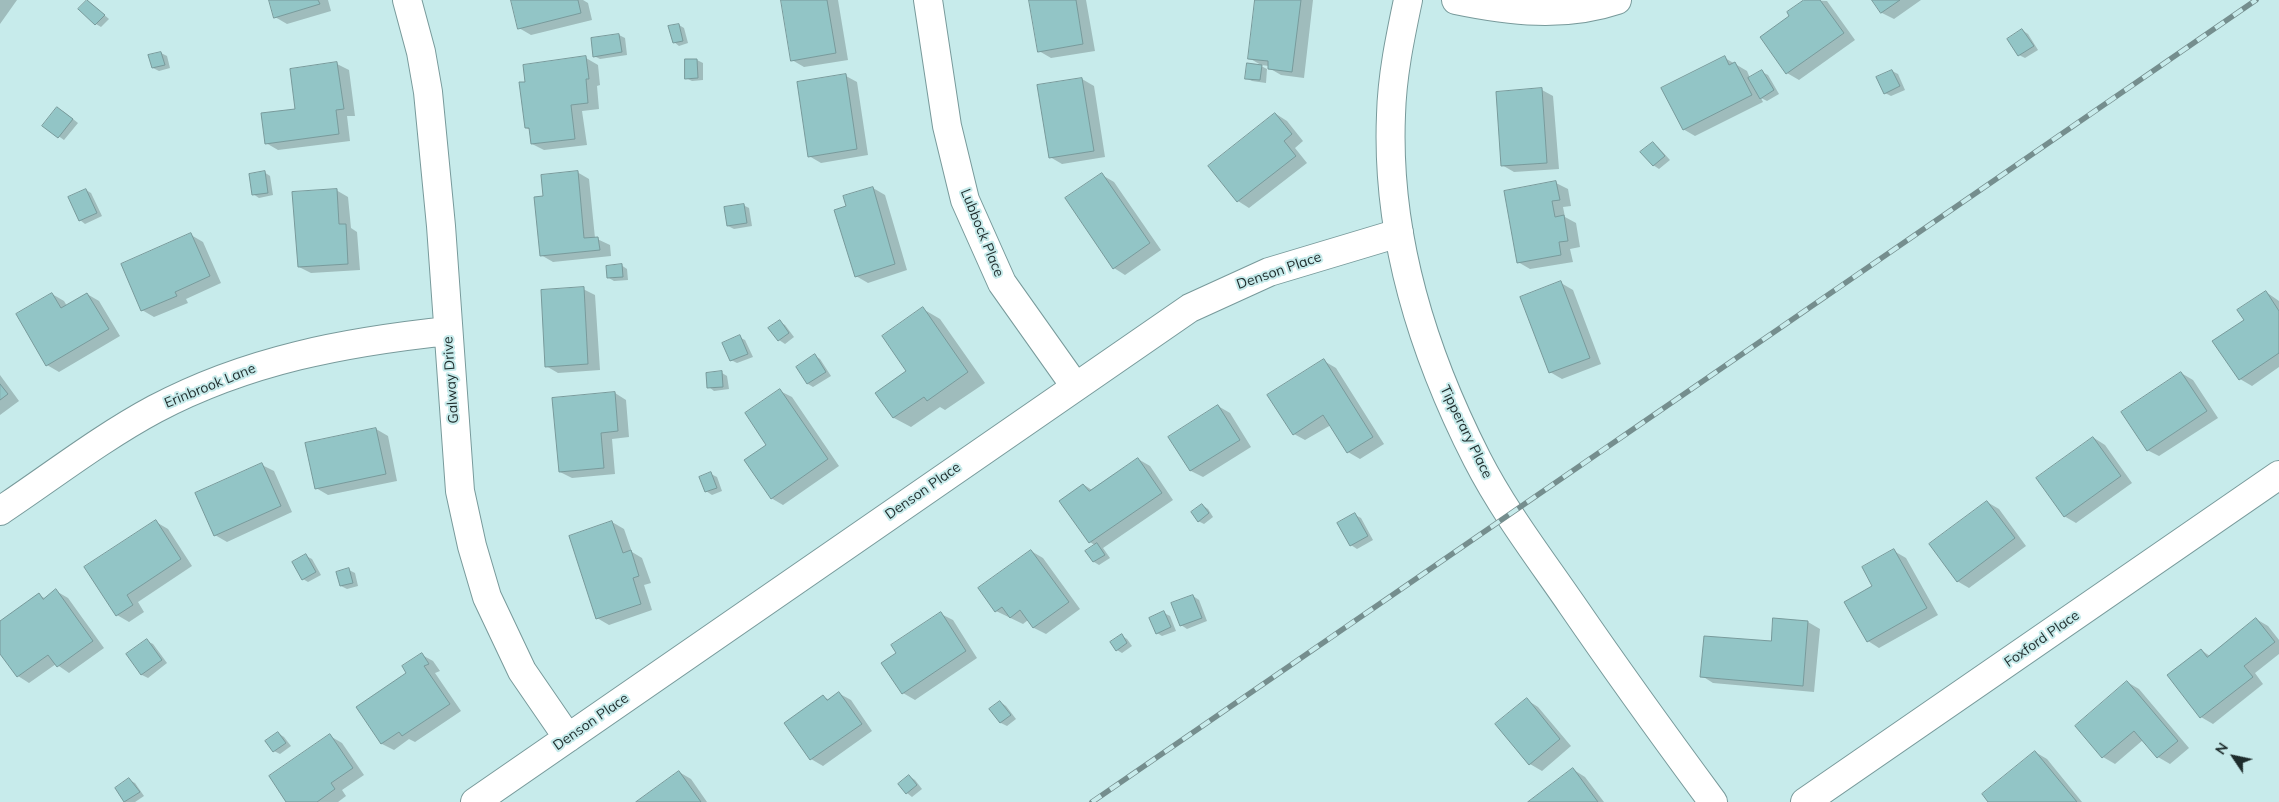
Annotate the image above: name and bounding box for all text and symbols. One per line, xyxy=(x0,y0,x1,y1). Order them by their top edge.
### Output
street label: Lubbock Place xyxy=(957,187,1007,279)
street label: Denson Place xyxy=(1235,249,1323,293)
street label: Galway Drive xyxy=(440,336,462,424)
street label: Erinbrook Lane xyxy=(162,360,258,412)
street label: Tipperary Place xyxy=(1436,383,1496,481)
street label: Denson Place xyxy=(882,459,964,523)
street label: Foxford Place xyxy=(2001,607,2083,671)
street label: Denson Place xyxy=(550,690,632,754)
north arrow xyxy=(2209,732,2259,782)
text: N xyxy=(2211,739,2232,758)

